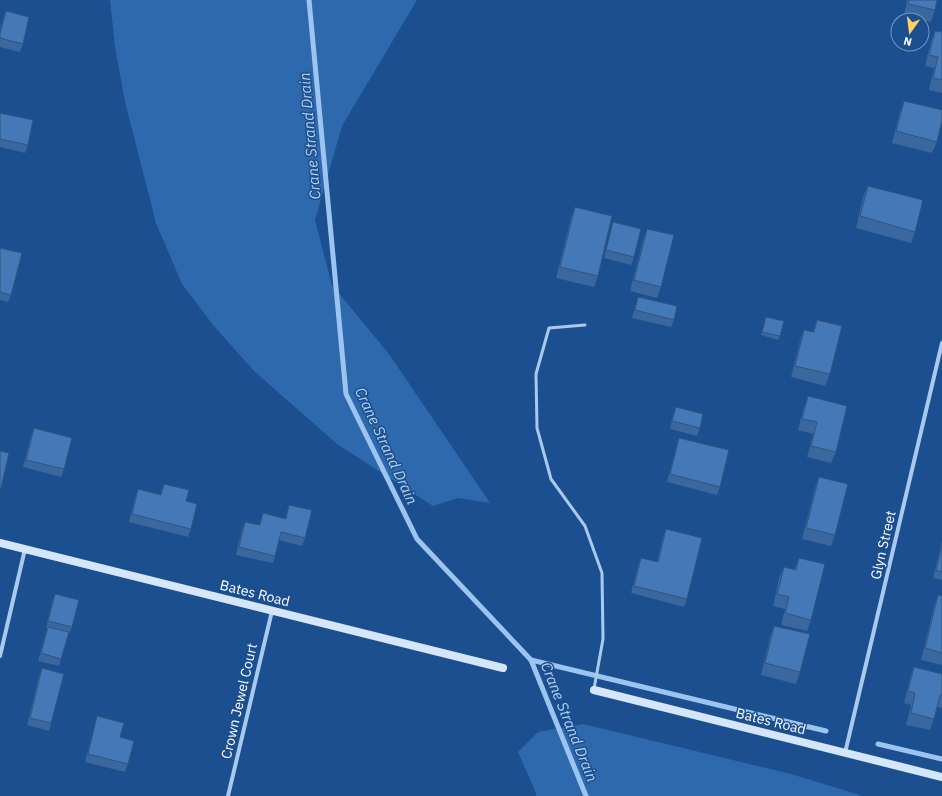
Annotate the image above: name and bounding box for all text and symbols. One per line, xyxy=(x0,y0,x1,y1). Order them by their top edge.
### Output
north arrow xyxy=(890,12,930,52)
text: N xyxy=(902,34,913,49)
water label: Crane Strand Drain xyxy=(294,72,325,200)
water label: Crane Strand Drain xyxy=(351,384,422,507)
street label: Glyn Street xyxy=(866,509,900,581)
street label: Bates Road xyxy=(218,576,292,610)
street label: Crown Jewel Court xyxy=(217,641,261,761)
water label: Crane Strand Drain xyxy=(537,659,602,784)
street label: Bates Road xyxy=(734,704,808,738)

